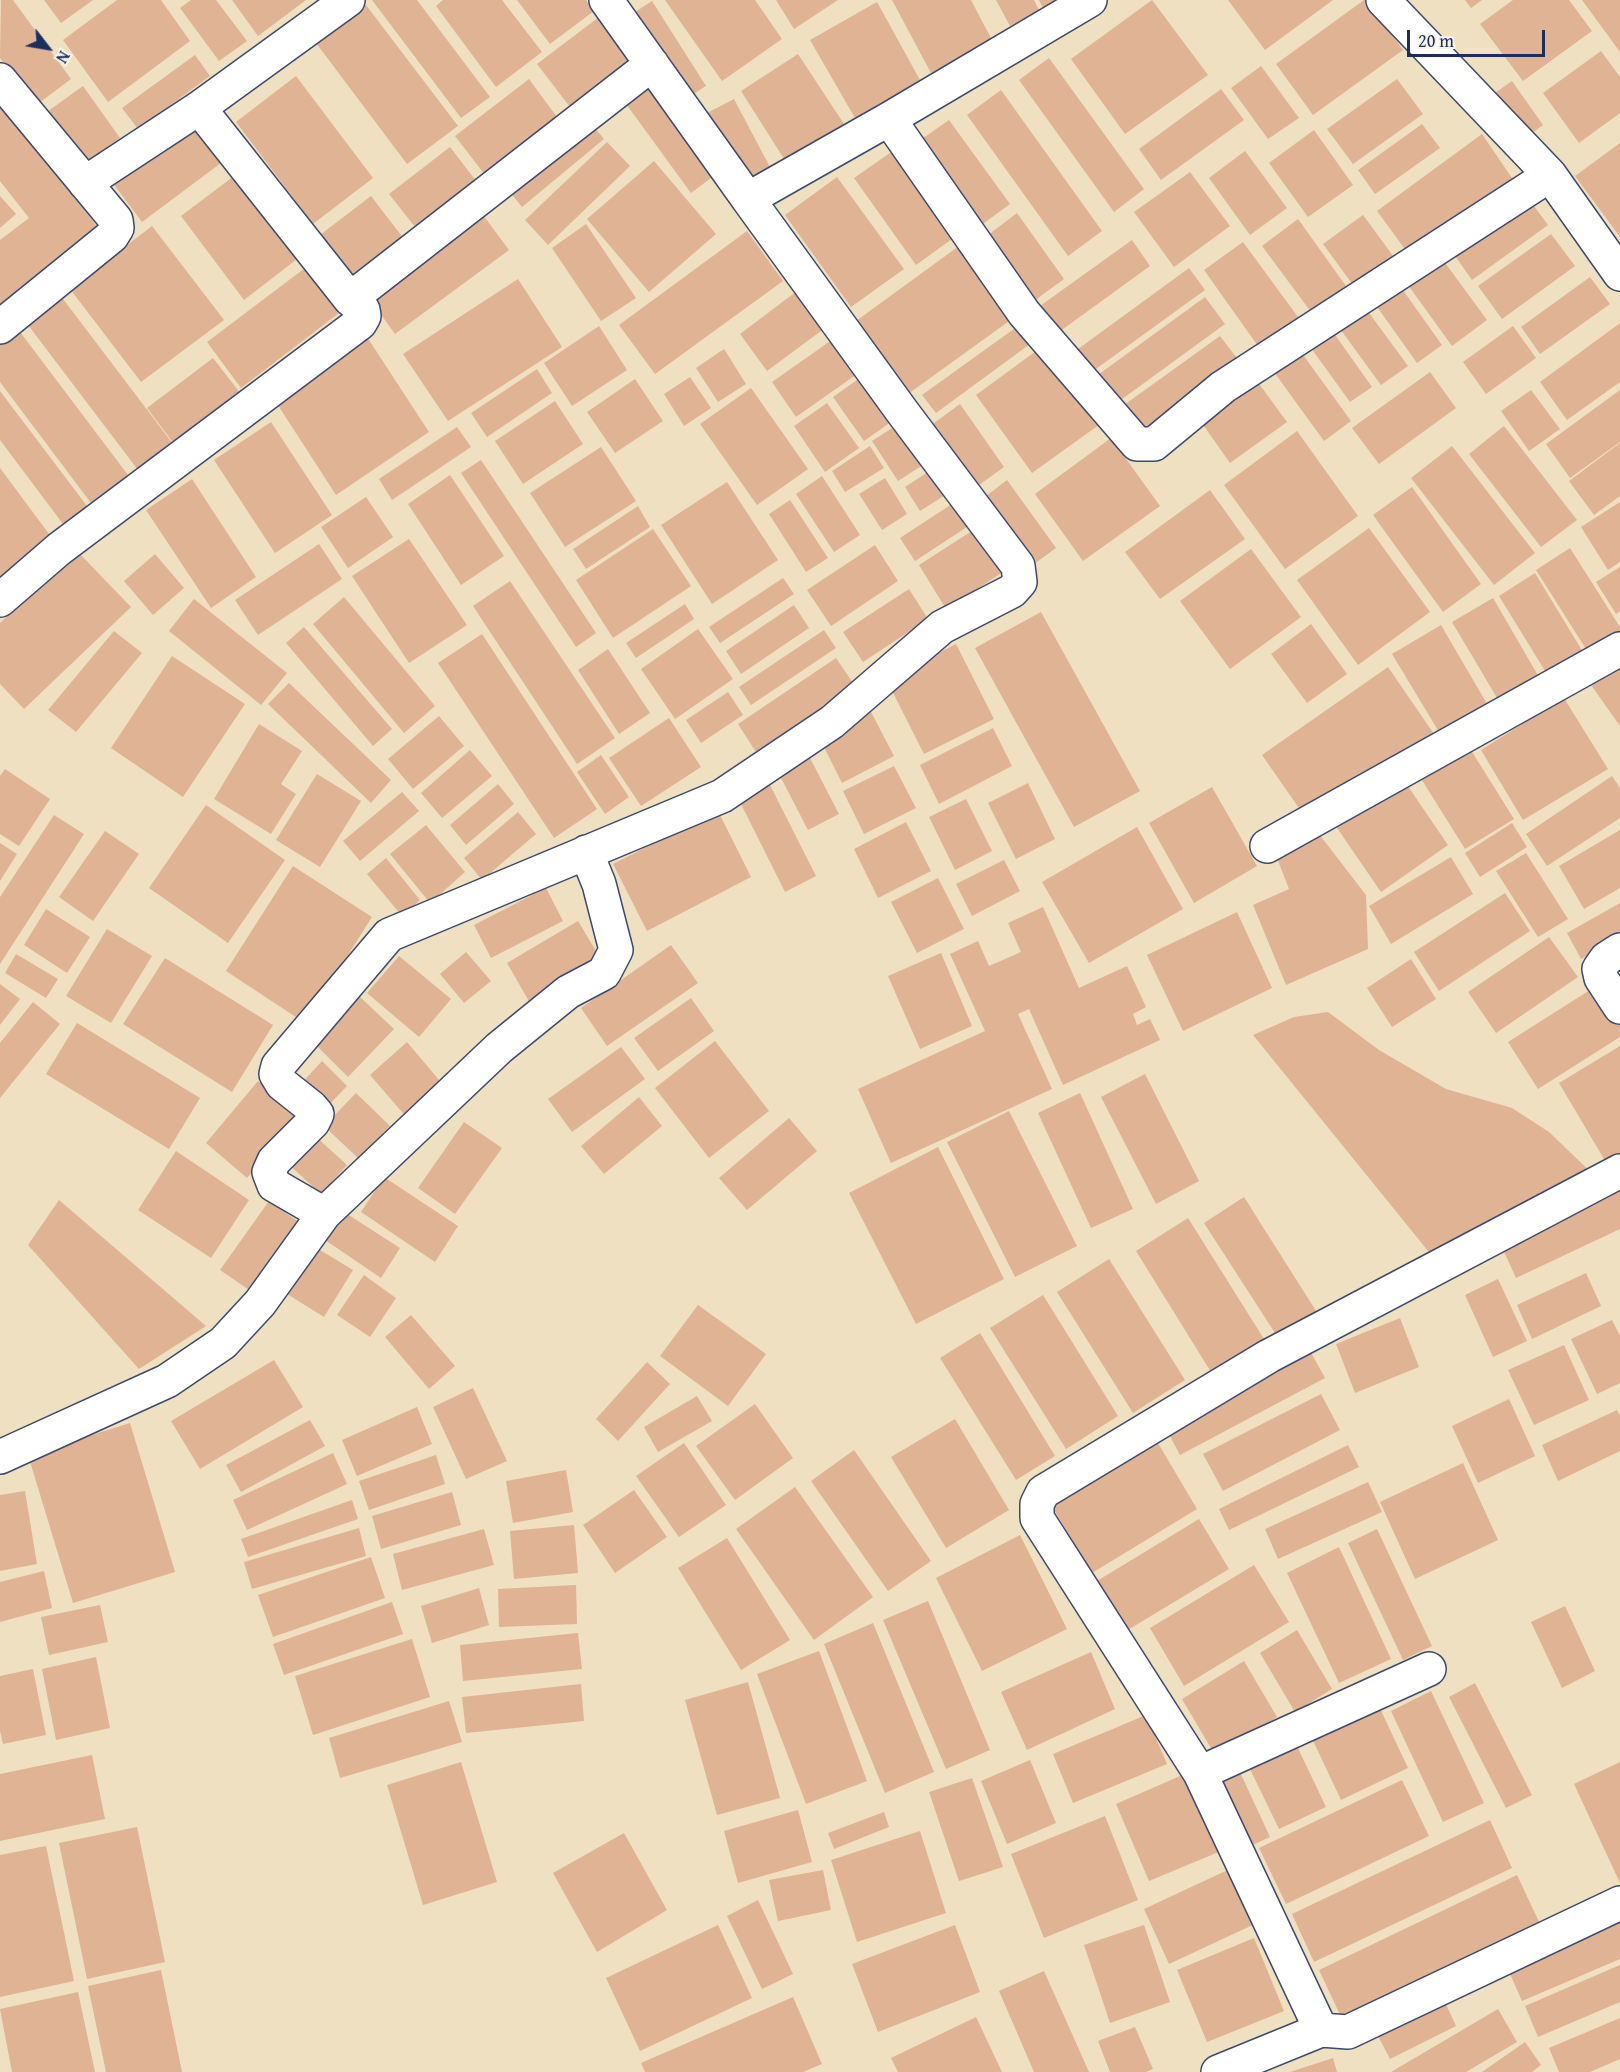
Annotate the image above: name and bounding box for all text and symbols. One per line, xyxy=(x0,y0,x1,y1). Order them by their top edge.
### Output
north arrow xyxy=(18,18,78,78)
scale bar xyxy=(1410,18,1548,56)
text: 20 m xyxy=(1418,27,1454,54)
text: N xyxy=(50,46,76,68)

